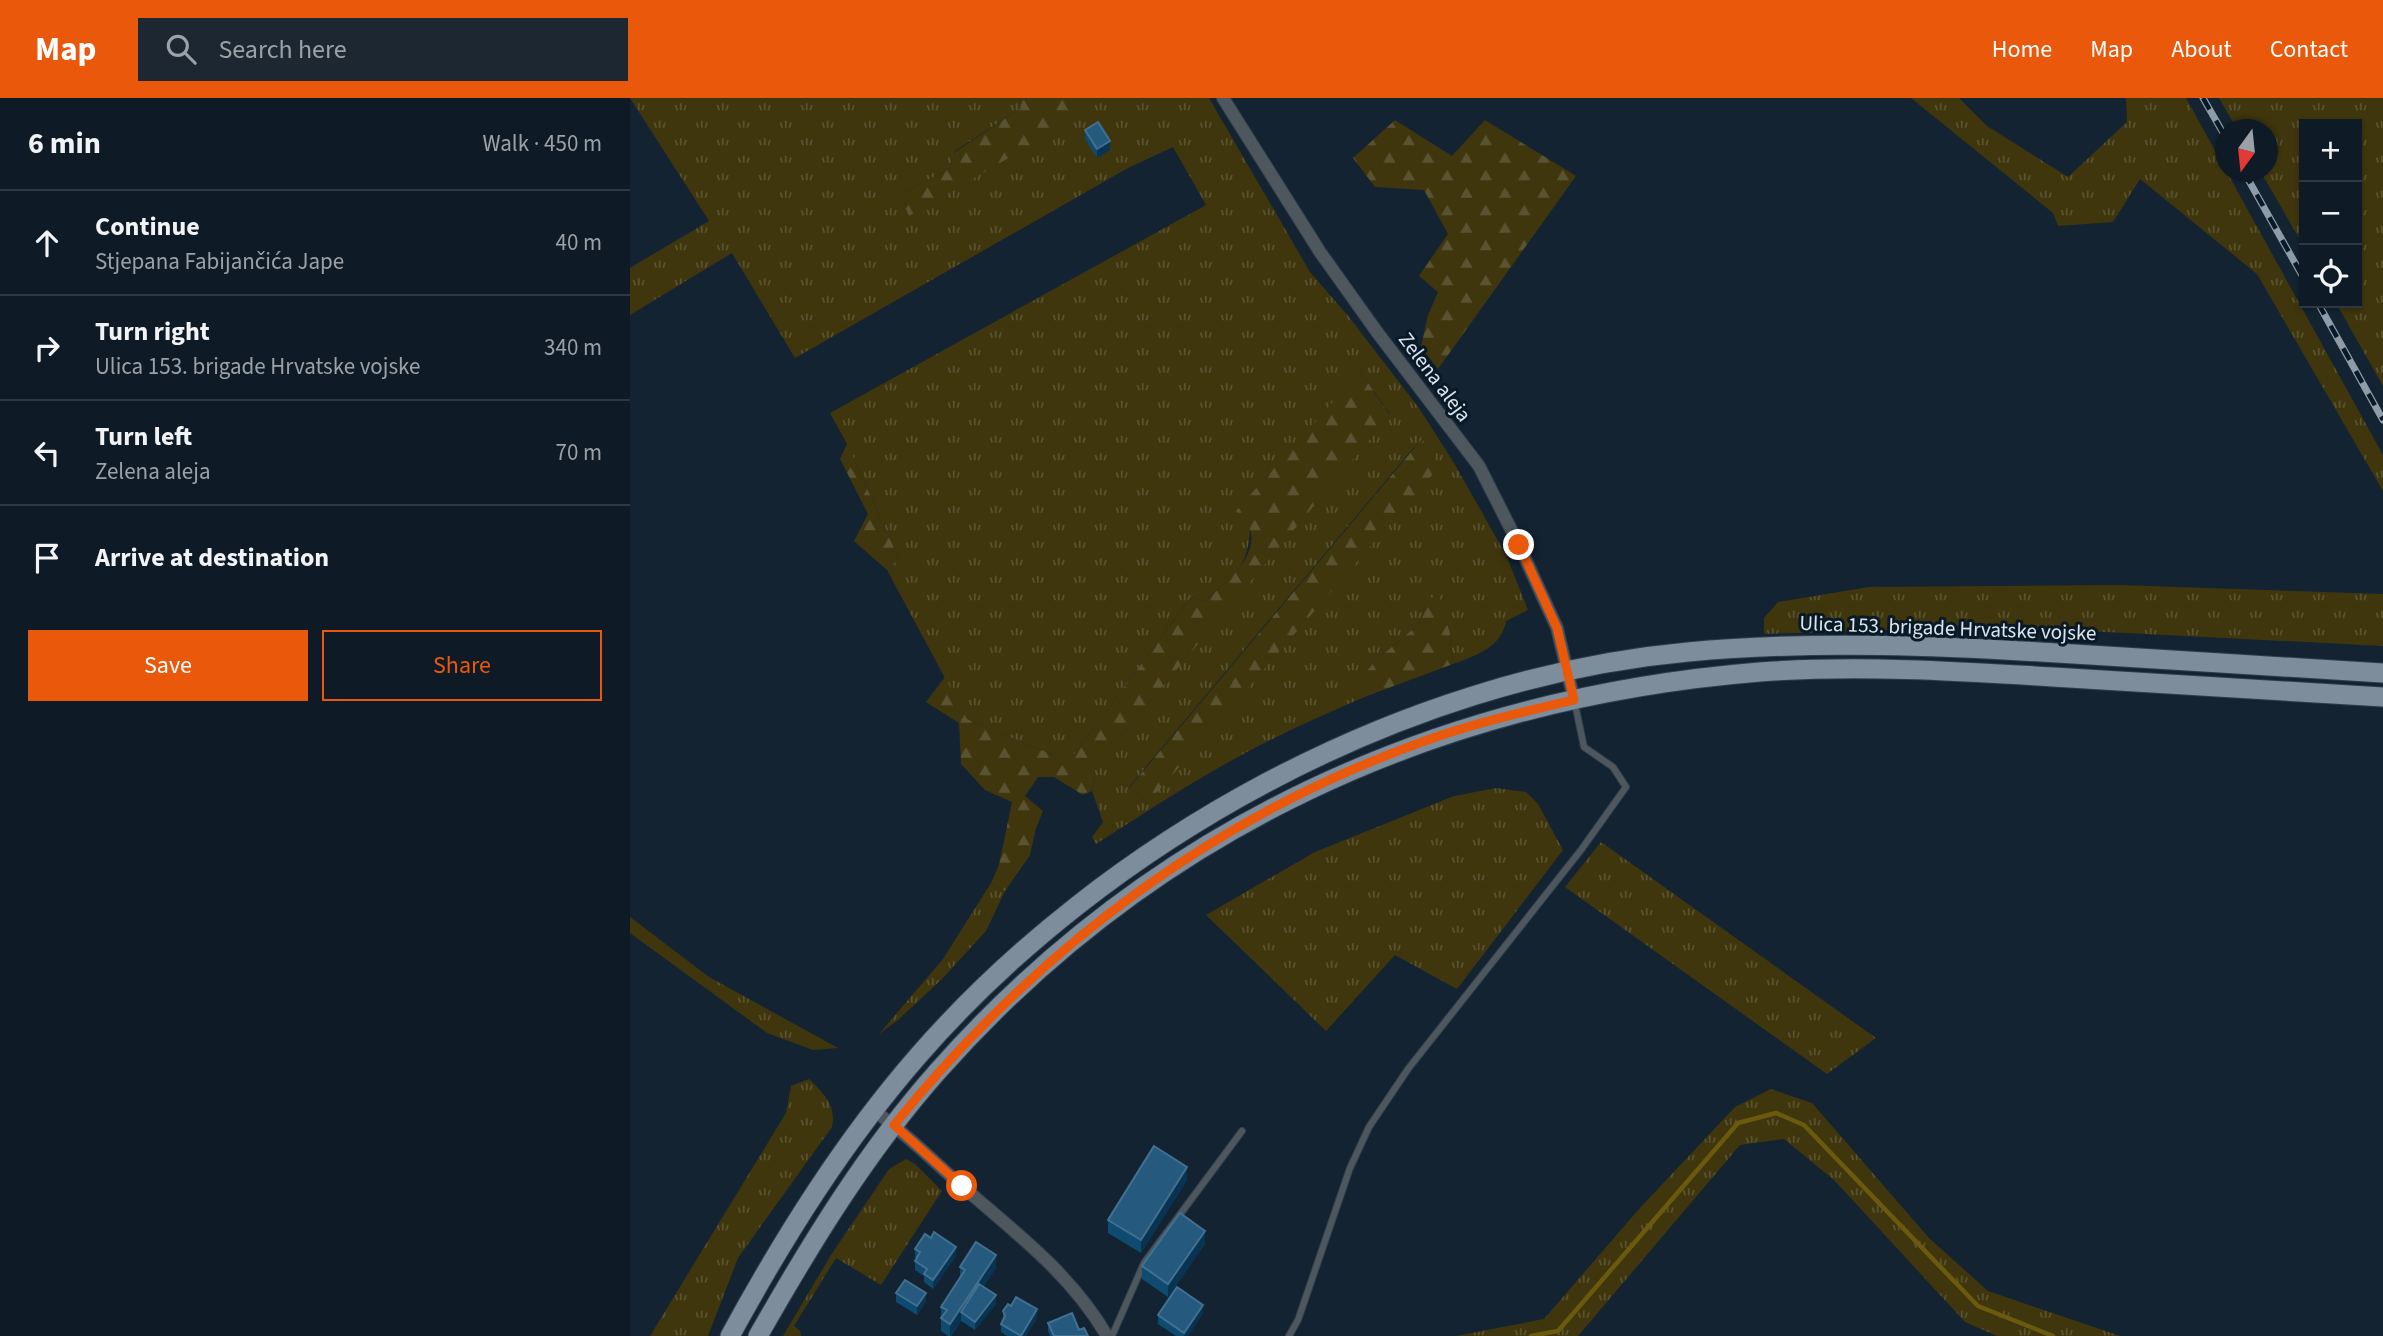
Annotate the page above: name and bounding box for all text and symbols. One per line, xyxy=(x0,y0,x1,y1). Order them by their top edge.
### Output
search box xyxy=(138,18,628,81)
text: Map xyxy=(35,26,96,73)
icon: search xyxy=(162,30,200,68)
text: Search here xyxy=(218,31,347,68)
text: Home xyxy=(1992,32,2052,67)
text: Map xyxy=(2090,32,2133,67)
text: About xyxy=(2171,32,2232,67)
text: Contact xyxy=(2270,32,2348,67)
north arrow xyxy=(2215,119,2278,182)
map controls xyxy=(2299,119,2362,308)
button: + xyxy=(2299,119,2362,182)
text: 6 min xyxy=(28,122,101,165)
text: Walk · 450 m xyxy=(483,127,602,160)
button: − xyxy=(2299,182,2362,245)
text: Continue xyxy=(95,208,200,245)
icon: ahead xyxy=(28,224,66,262)
text: 40 m xyxy=(555,226,602,259)
text: Stjepana Fabijančića Jape xyxy=(95,245,344,278)
button: locate xyxy=(2299,245,2362,308)
text: Turn right xyxy=(95,313,210,350)
street label: Zelena aleja xyxy=(1391,326,1479,428)
icon: right xyxy=(28,329,66,367)
text: 340 m xyxy=(544,331,602,364)
text: Ulica 153. brigade Hrvatske vojske xyxy=(95,350,420,383)
text: Turn left xyxy=(95,418,192,455)
icon: left xyxy=(28,434,66,472)
text: 70 m xyxy=(555,436,602,469)
text: Zelena aleja xyxy=(95,455,211,488)
route end xyxy=(1503,529,1534,560)
icon: arrive xyxy=(28,539,66,577)
text: Arrive at destination xyxy=(95,539,329,576)
street label: Ulica 153. brigade Hrvatske vojske xyxy=(1799,608,2097,648)
button: Save xyxy=(28,630,308,701)
button: Share xyxy=(322,630,602,701)
route start xyxy=(946,1170,977,1201)

